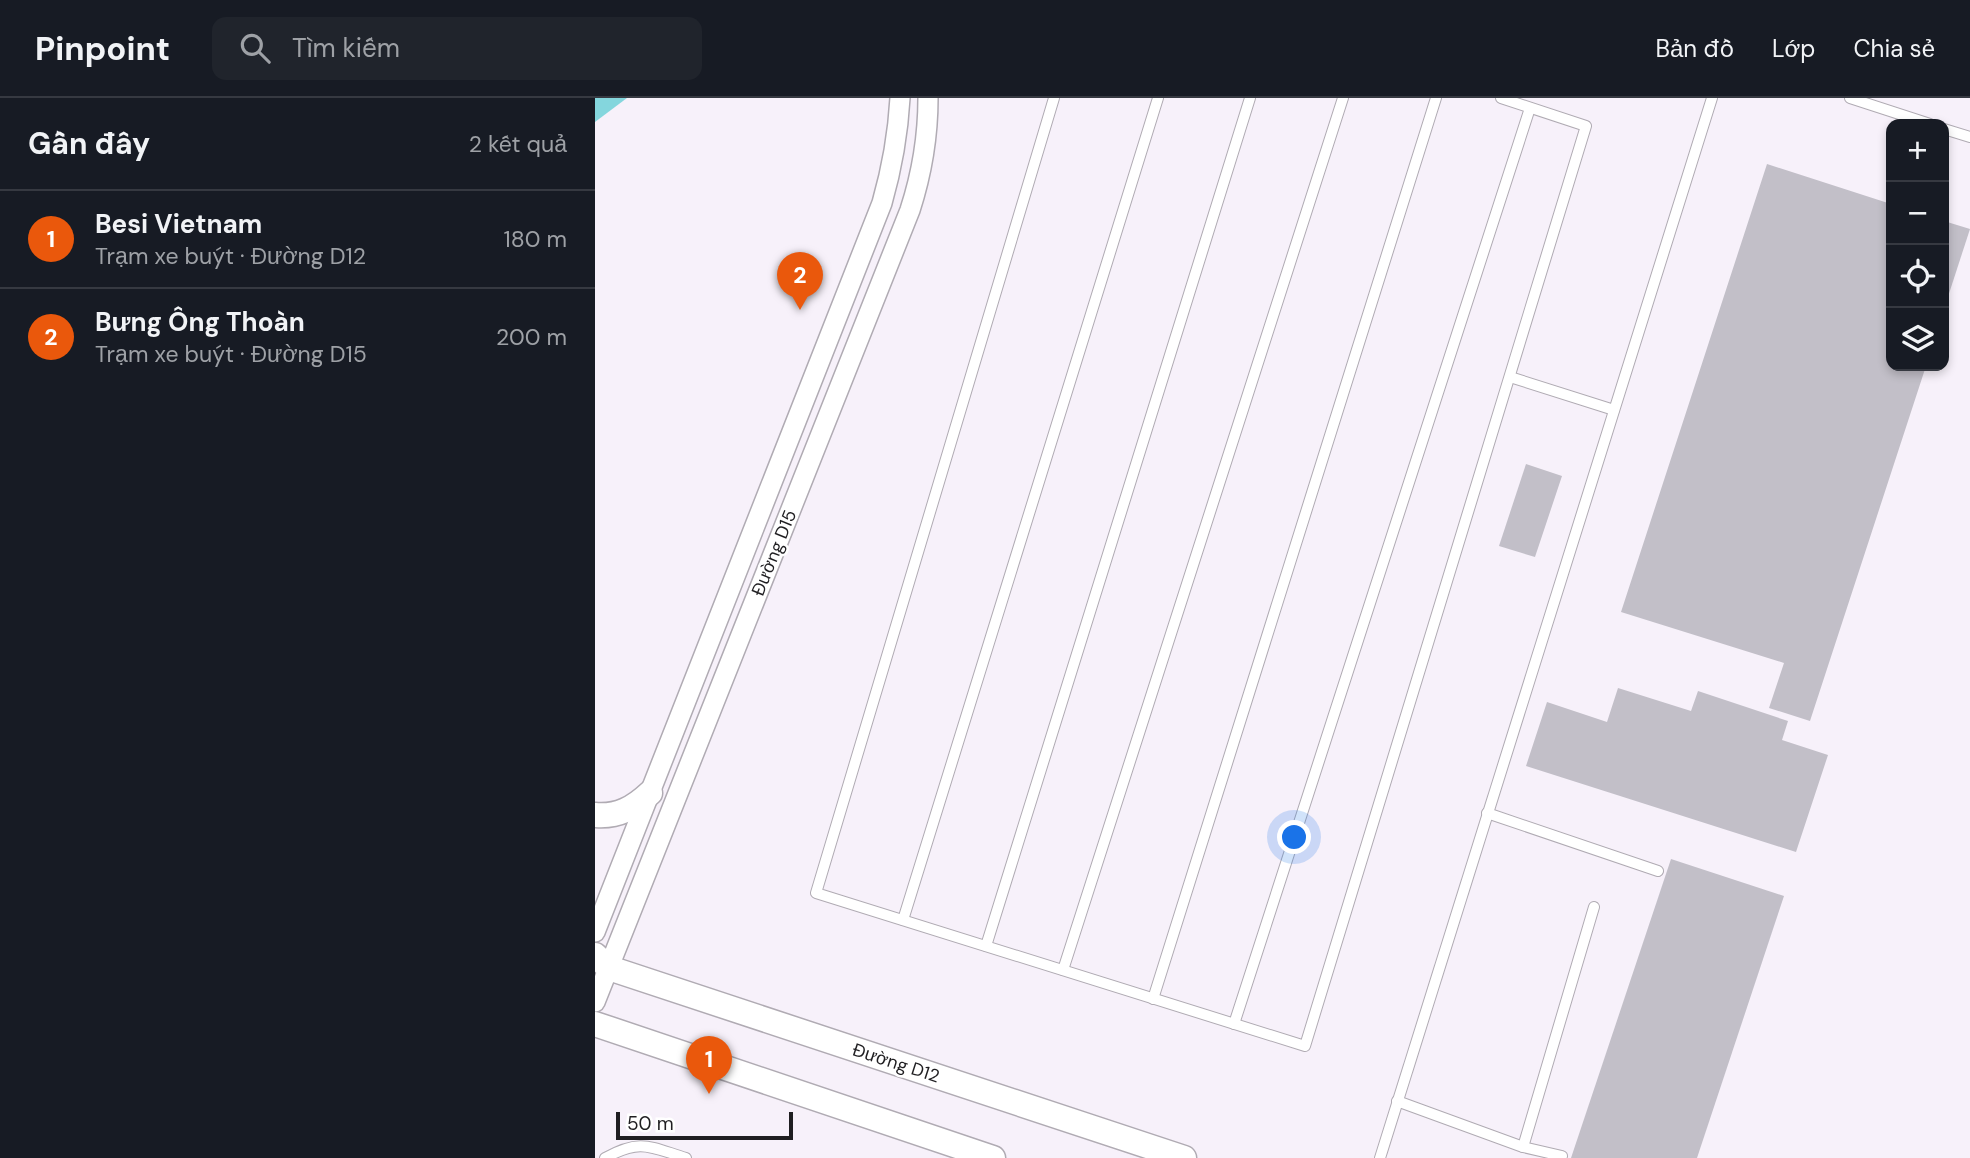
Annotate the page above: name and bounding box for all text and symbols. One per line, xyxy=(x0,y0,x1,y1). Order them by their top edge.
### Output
search box xyxy=(212,17,702,80)
text: Pinpoint xyxy=(35,27,170,70)
icon: search xyxy=(236,29,274,67)
text: Tìm kiếm xyxy=(292,31,400,65)
text: Bản đồ xyxy=(1656,33,1734,64)
text: Lớp xyxy=(1772,33,1815,64)
text: Chia sẻ xyxy=(1853,33,1935,64)
map controls xyxy=(1886,119,1949,371)
button: + xyxy=(1886,119,1949,182)
text: Gần đây xyxy=(28,124,150,163)
text: 2 kết quả xyxy=(469,129,567,159)
button: − xyxy=(1886,182,1949,245)
text: Besi Vietnam xyxy=(95,207,262,241)
text: 1 xyxy=(47,224,55,254)
text: 180 m xyxy=(503,224,567,254)
text: Trạm xe buýt · Đường D12 xyxy=(95,241,366,271)
button: locate xyxy=(1886,245,1949,308)
pin: 2 xyxy=(777,252,823,310)
text: Bưng Ông Thoàn xyxy=(95,305,305,339)
button: layers xyxy=(1886,308,1949,371)
text: 2 xyxy=(44,322,58,352)
text: 200 m xyxy=(496,322,567,352)
text: Trạm xe buýt · Đường D15 xyxy=(95,339,367,369)
street label: Đường D15 xyxy=(746,506,802,600)
your location xyxy=(1277,820,1311,854)
pin: 1 xyxy=(686,1036,732,1094)
street label: Đường D12 xyxy=(849,1038,943,1088)
scale bar xyxy=(616,1109,793,1141)
text: 50 m xyxy=(627,1111,674,1136)

